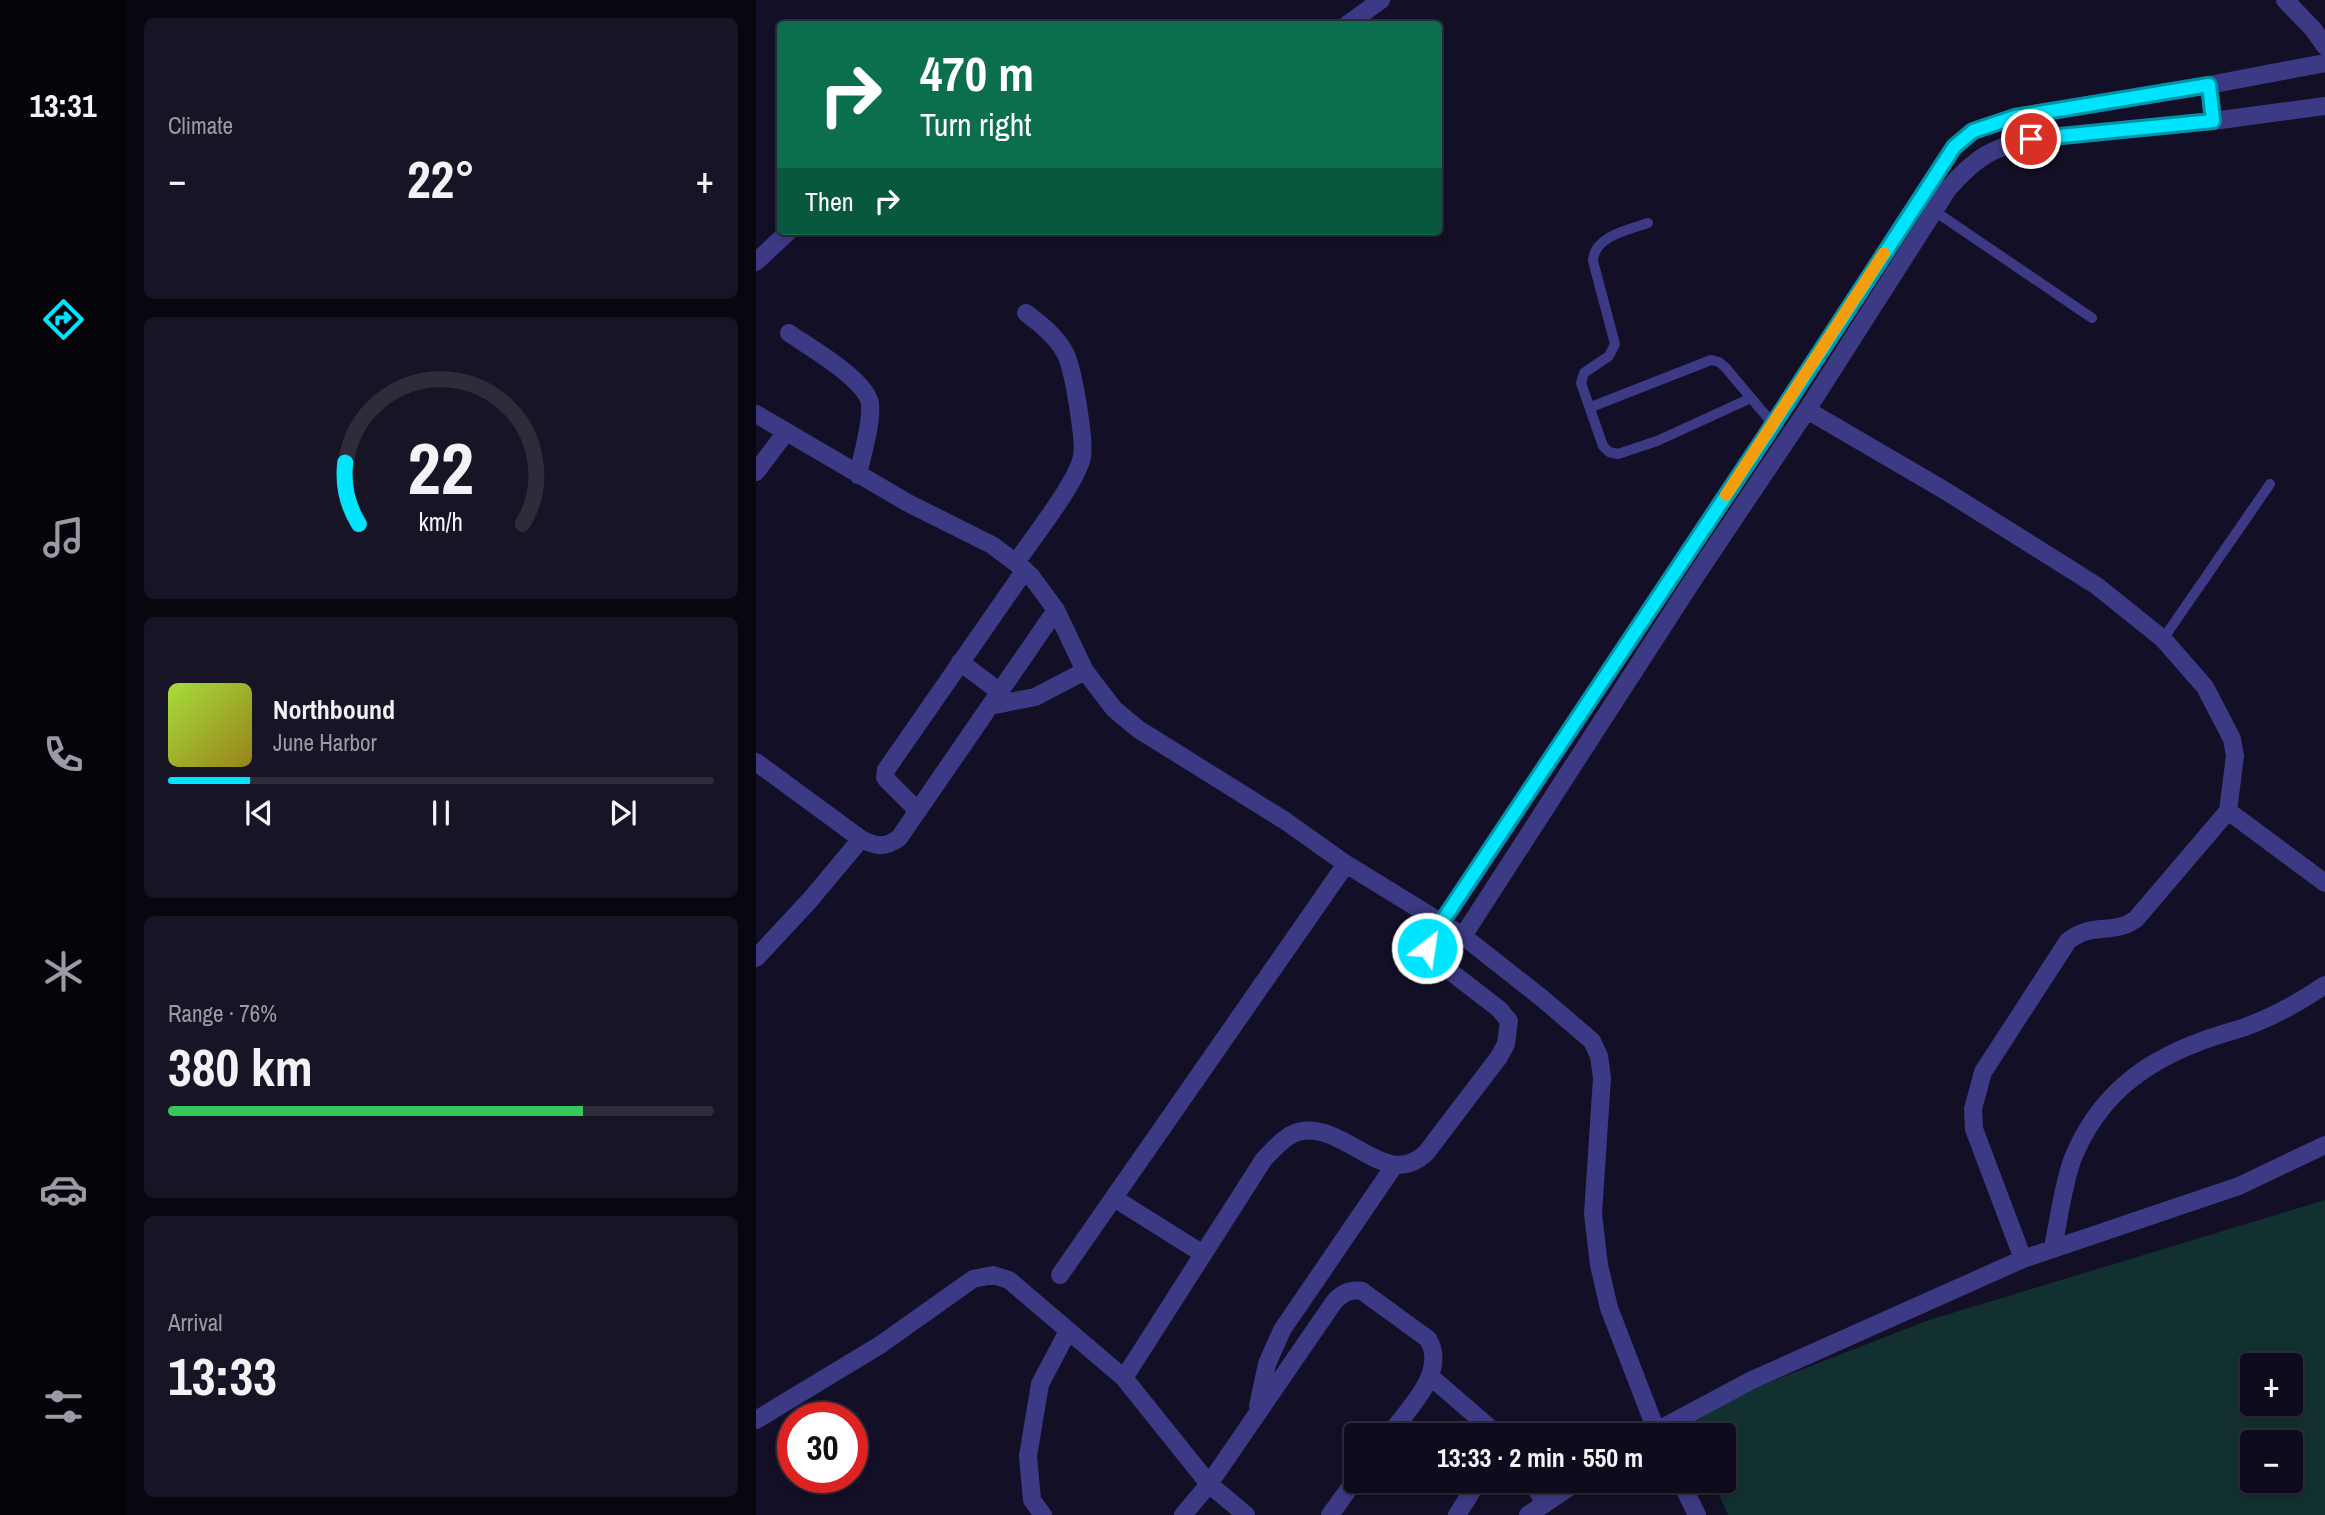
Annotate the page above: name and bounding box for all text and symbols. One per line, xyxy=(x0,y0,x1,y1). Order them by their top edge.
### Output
text: 470 m xyxy=(920,40,1034,106)
icon: right xyxy=(805,49,896,140)
text: 13:31 xyxy=(29,84,97,127)
text: Turn right xyxy=(920,103,1032,146)
pin xyxy=(2001,109,2061,169)
text: Climate xyxy=(168,110,233,141)
icon: arrive xyxy=(2012,120,2050,158)
text: 22° xyxy=(407,144,475,214)
text: − xyxy=(168,154,186,205)
text: + xyxy=(696,154,714,205)
icon: right xyxy=(868,182,906,220)
text: Then xyxy=(805,184,854,219)
icon: directions xyxy=(39,295,88,344)
text: 22 xyxy=(408,420,474,518)
text: km/h xyxy=(419,505,463,539)
icon: music xyxy=(39,513,88,562)
text: Northbound xyxy=(273,692,395,727)
text: June Harbor xyxy=(273,727,377,758)
icon: phone xyxy=(39,730,88,779)
icon: previous xyxy=(240,794,278,832)
icon: pause xyxy=(422,794,460,832)
icon: next xyxy=(604,794,642,832)
position arrow xyxy=(1390,911,1464,985)
icon: climate xyxy=(39,947,88,996)
text: Range · 76% xyxy=(168,998,277,1029)
text: 380 km xyxy=(168,1032,313,1102)
icon: car xyxy=(39,1165,88,1214)
text: Arrival xyxy=(168,1307,223,1338)
text: 13:33 xyxy=(168,1341,277,1411)
map controls xyxy=(2240,1353,2303,1493)
button: + xyxy=(2240,1353,2303,1416)
icon: filters xyxy=(39,1382,88,1431)
speed limit sign: 30 xyxy=(777,1402,868,1493)
button: − xyxy=(2240,1430,2303,1493)
text: 13:33 · 2 min · 550 m xyxy=(1437,1440,1643,1475)

